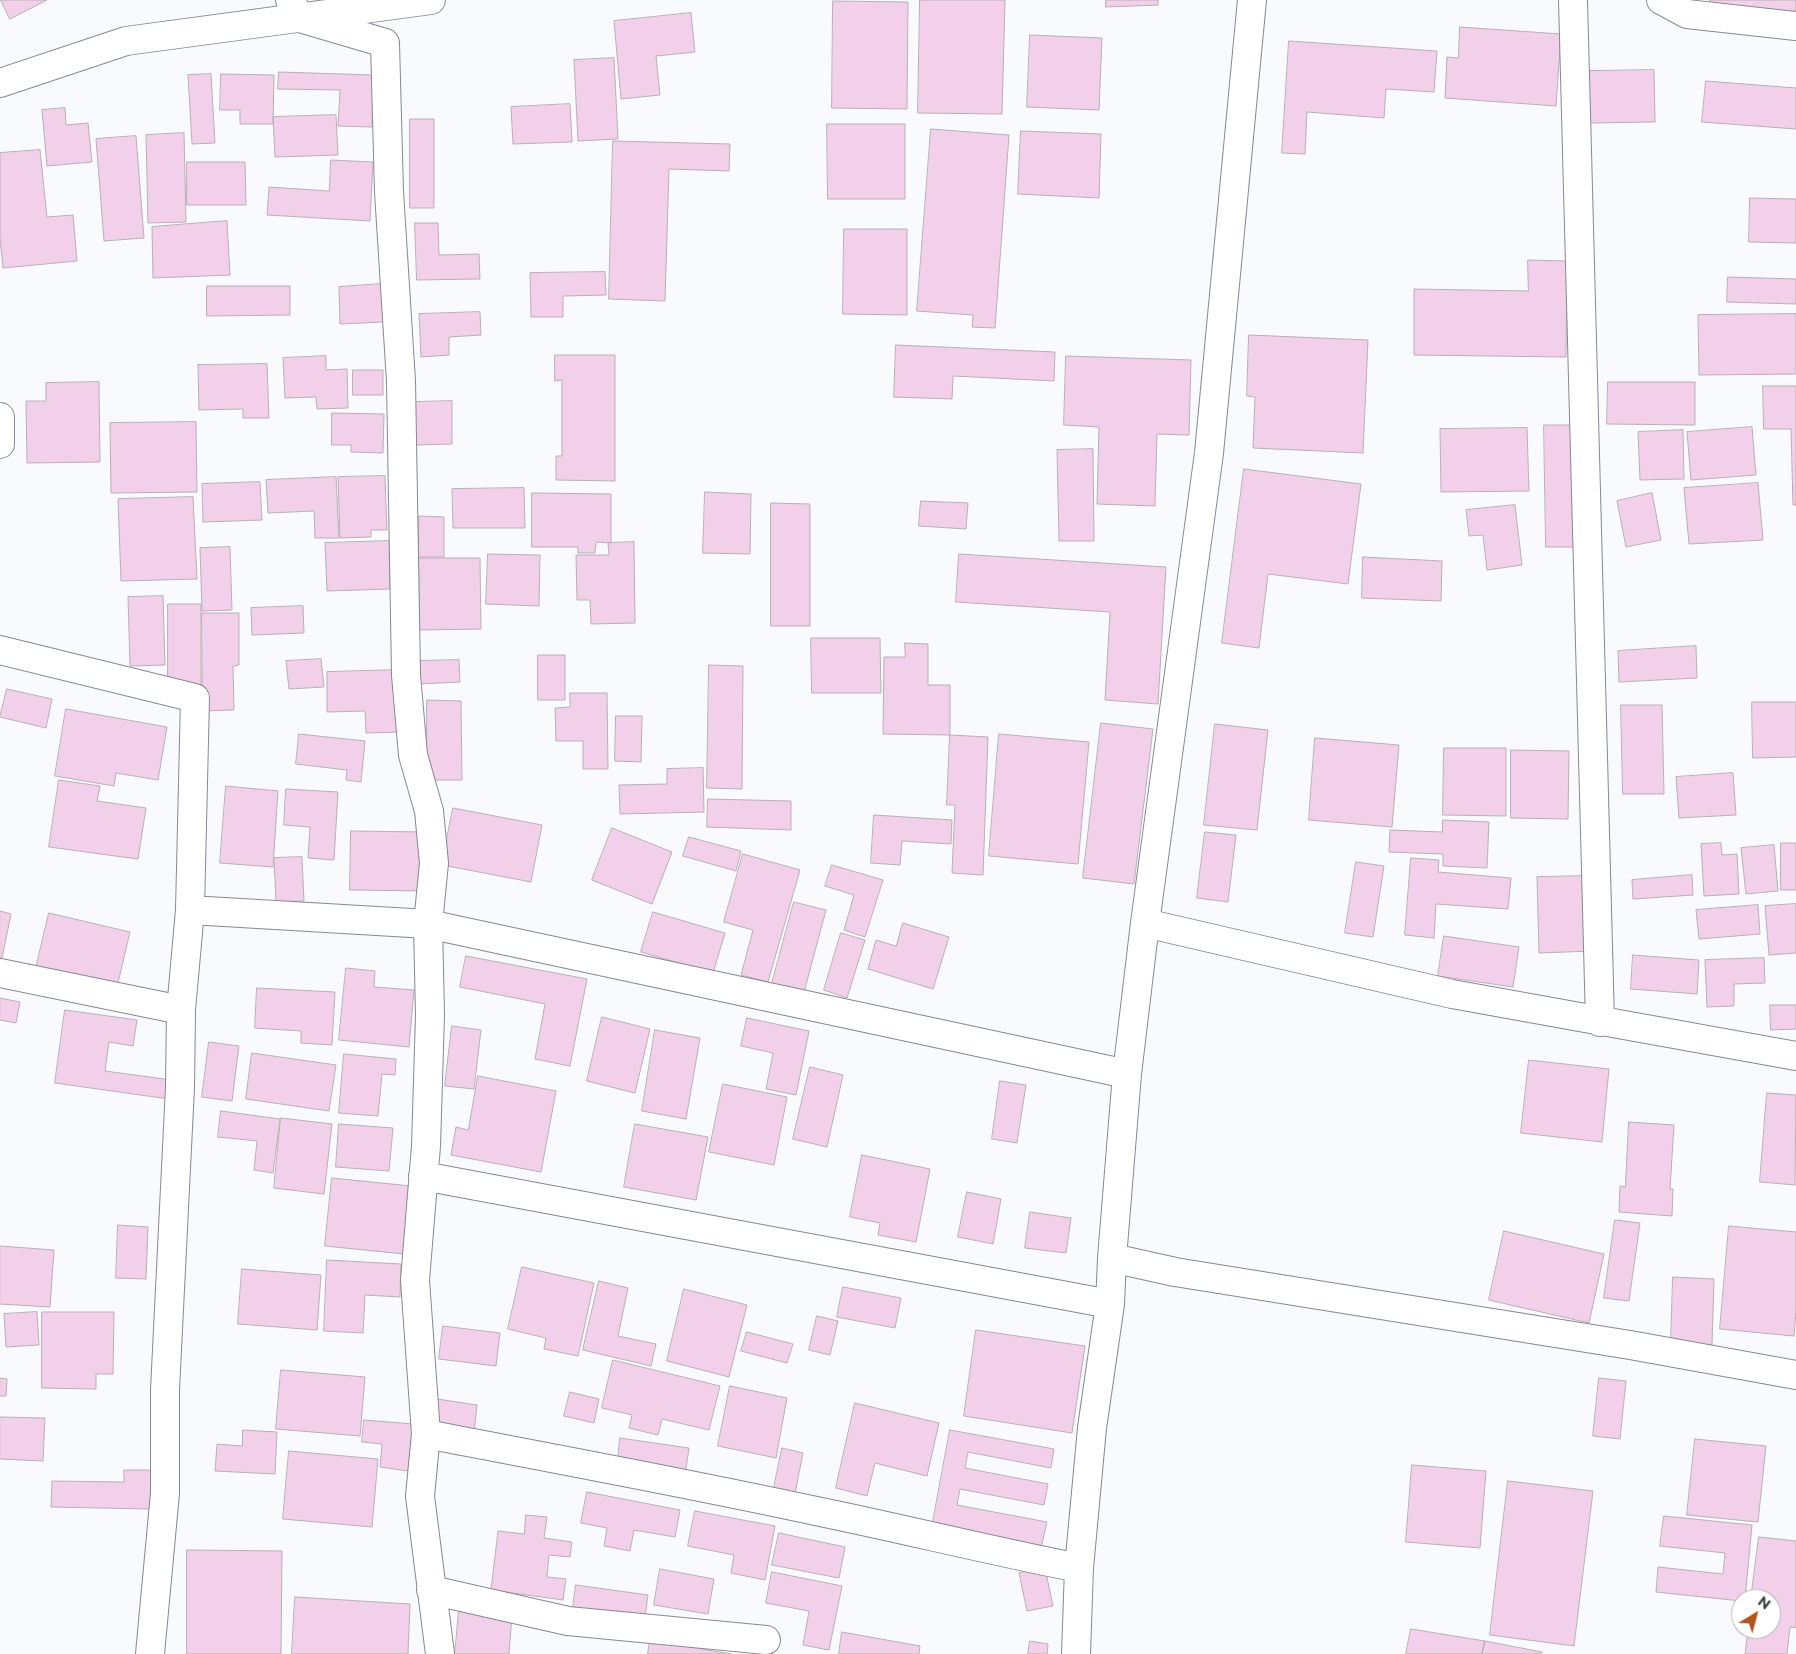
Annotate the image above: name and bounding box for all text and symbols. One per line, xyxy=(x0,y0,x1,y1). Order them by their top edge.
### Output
north arrow xyxy=(1731,1589,1781,1639)
text: N xyxy=(1754,1592,1774,1613)

